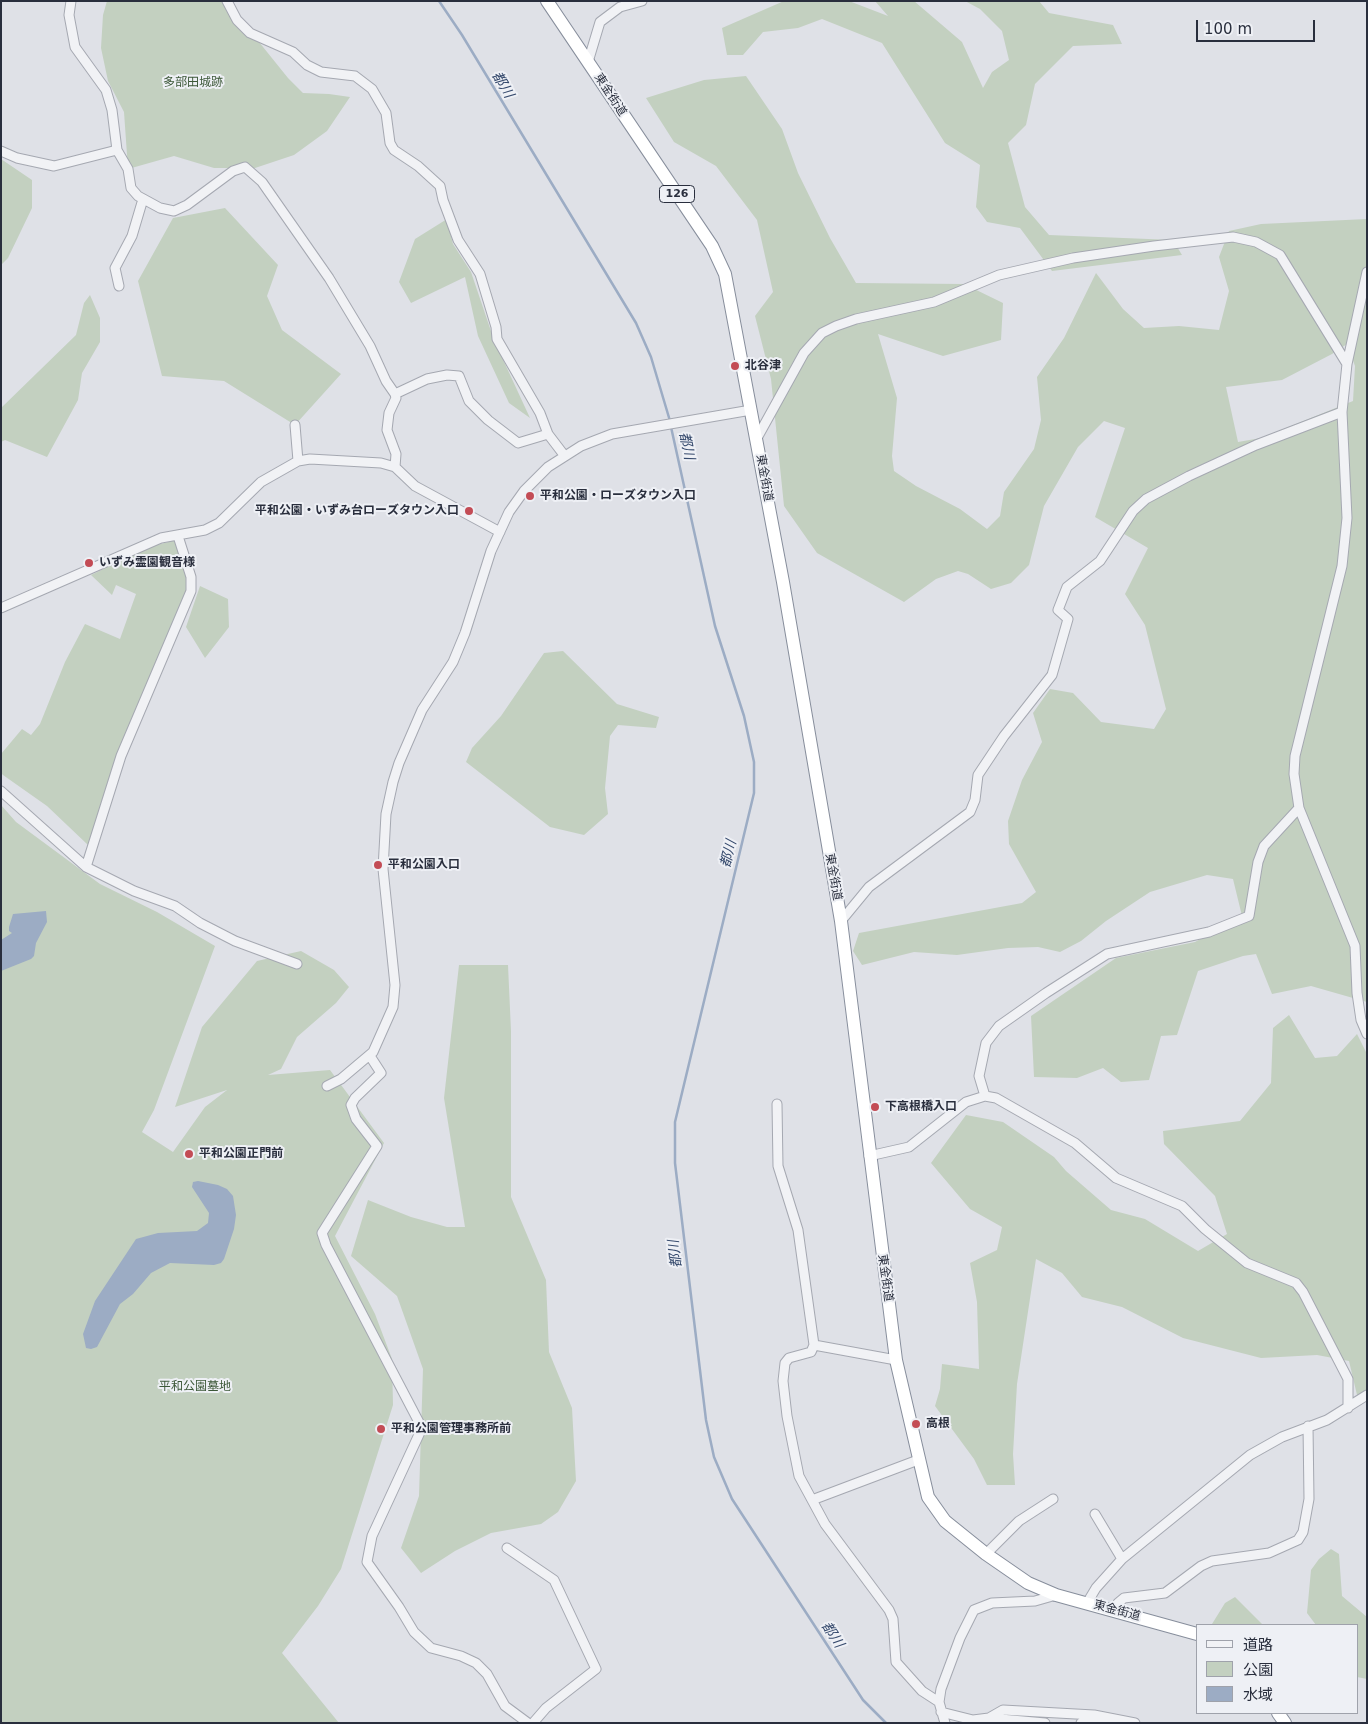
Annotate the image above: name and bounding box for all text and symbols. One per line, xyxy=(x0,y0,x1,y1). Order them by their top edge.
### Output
scale bar xyxy=(1198,10,1317,42)
text: 100 m xyxy=(1204,20,1252,38)
water label: 都川 xyxy=(488,69,516,101)
street label: 東金街道 xyxy=(591,71,629,119)
park label: 多部田城跡 xyxy=(163,76,223,90)
road number: 126 xyxy=(660,185,694,202)
place label: 北谷津 xyxy=(745,359,781,373)
marker: 北谷津 xyxy=(729,360,741,372)
water label: 都川 xyxy=(675,431,697,461)
street label: 東金街道 xyxy=(753,453,775,503)
place label: 平和公園・ローズタウン入口 xyxy=(540,489,696,503)
marker: 平和公園・ローズタウン入口 xyxy=(524,490,536,502)
place label: 平和公園・いずみ台ローズタウン入口 xyxy=(255,504,459,518)
marker: 平和公園・いずみ台ローズタウン入口 xyxy=(463,505,475,517)
place label: いずみ霊園観音様 xyxy=(99,556,195,570)
marker: いずみ霊園観音様 xyxy=(83,557,95,569)
water label: 都川 xyxy=(717,838,741,870)
street label: 東金街道 xyxy=(822,852,844,902)
place label: 平和公園入口 xyxy=(388,858,460,872)
marker: 平和公園入口 xyxy=(372,859,384,871)
place label: 下高根橋入口 xyxy=(885,1100,957,1114)
marker: 下高根橋入口 xyxy=(869,1101,881,1113)
place label: 平和公園正門前 xyxy=(199,1147,283,1161)
marker: 平和公園正門前 xyxy=(183,1148,195,1160)
water label: 都川 xyxy=(666,1239,686,1269)
street label: 東金街道 xyxy=(875,1253,895,1303)
park label: 平和公園墓地 xyxy=(159,1380,231,1394)
place label: 高根 xyxy=(926,1417,950,1431)
marker: 高根 xyxy=(910,1418,922,1430)
place label: 平和公園管理事務所前 xyxy=(391,1422,511,1436)
marker: 平和公園管理事務所前 xyxy=(375,1423,387,1435)
street label: 東金街道 xyxy=(1092,1598,1142,1624)
water label: 都川 xyxy=(817,1619,847,1651)
legend xyxy=(1196,1624,1358,1714)
text: 道路 xyxy=(1243,1636,1273,1654)
text: 公園 xyxy=(1243,1661,1273,1679)
text: 水域 xyxy=(1243,1686,1273,1704)

